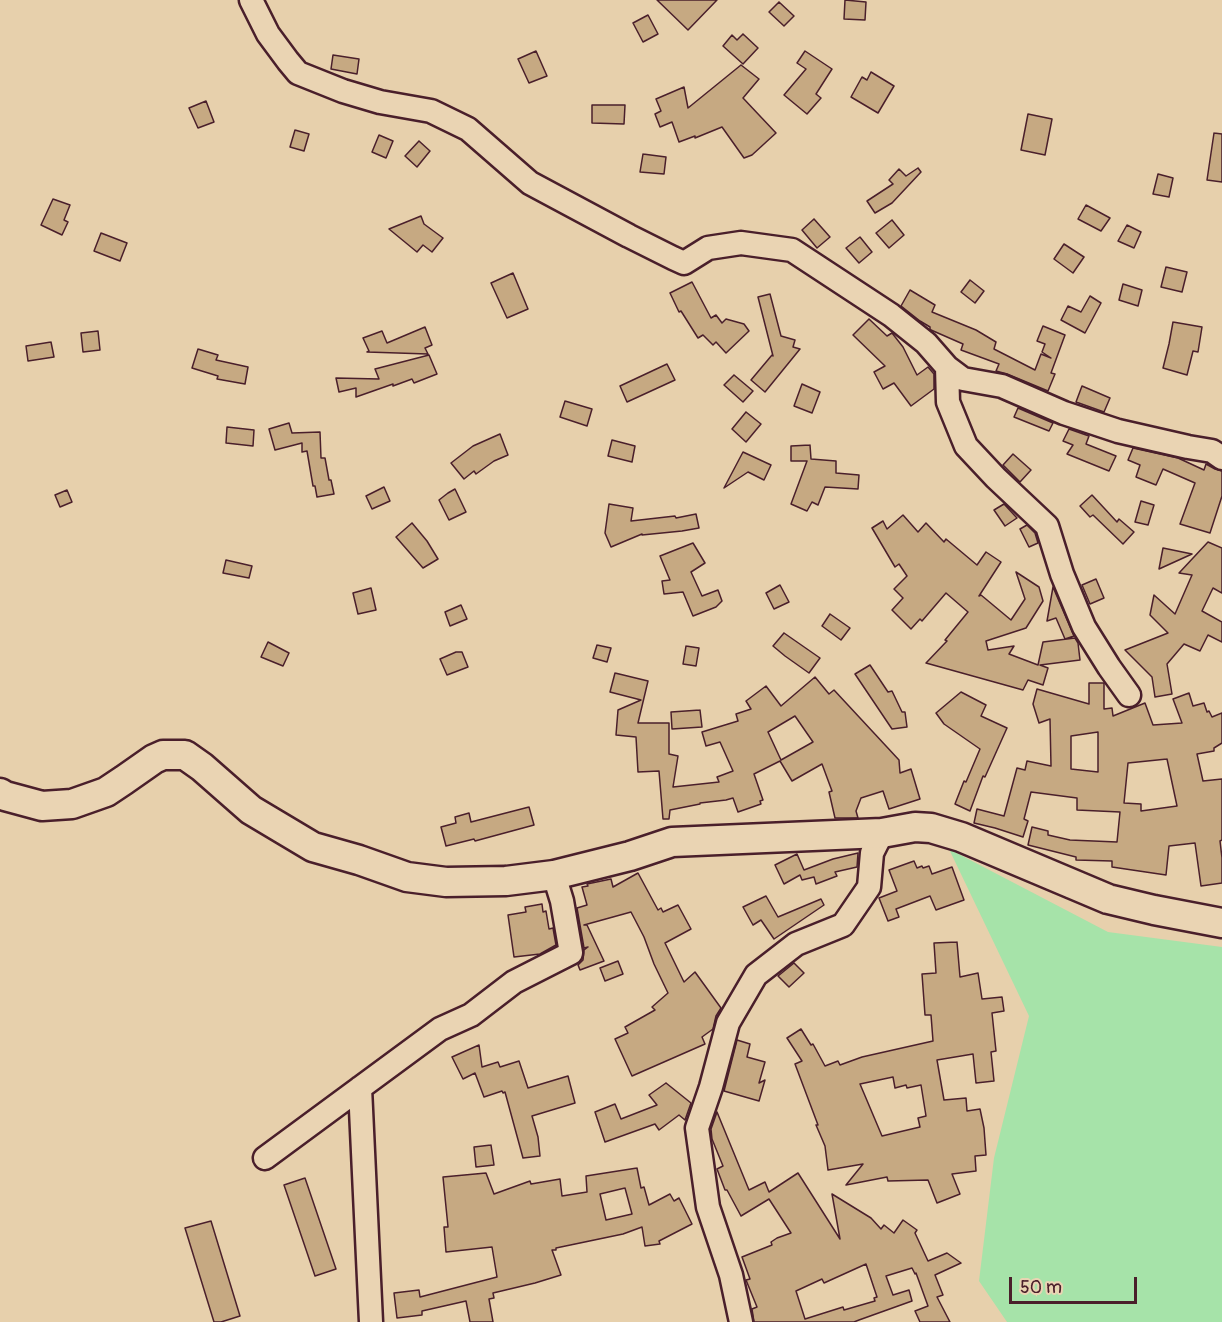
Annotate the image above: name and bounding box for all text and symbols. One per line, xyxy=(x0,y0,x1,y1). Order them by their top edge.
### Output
scale bar xyxy=(1012,1265,1140,1303)
text: 50 m xyxy=(1020,1276,1062,1299)

